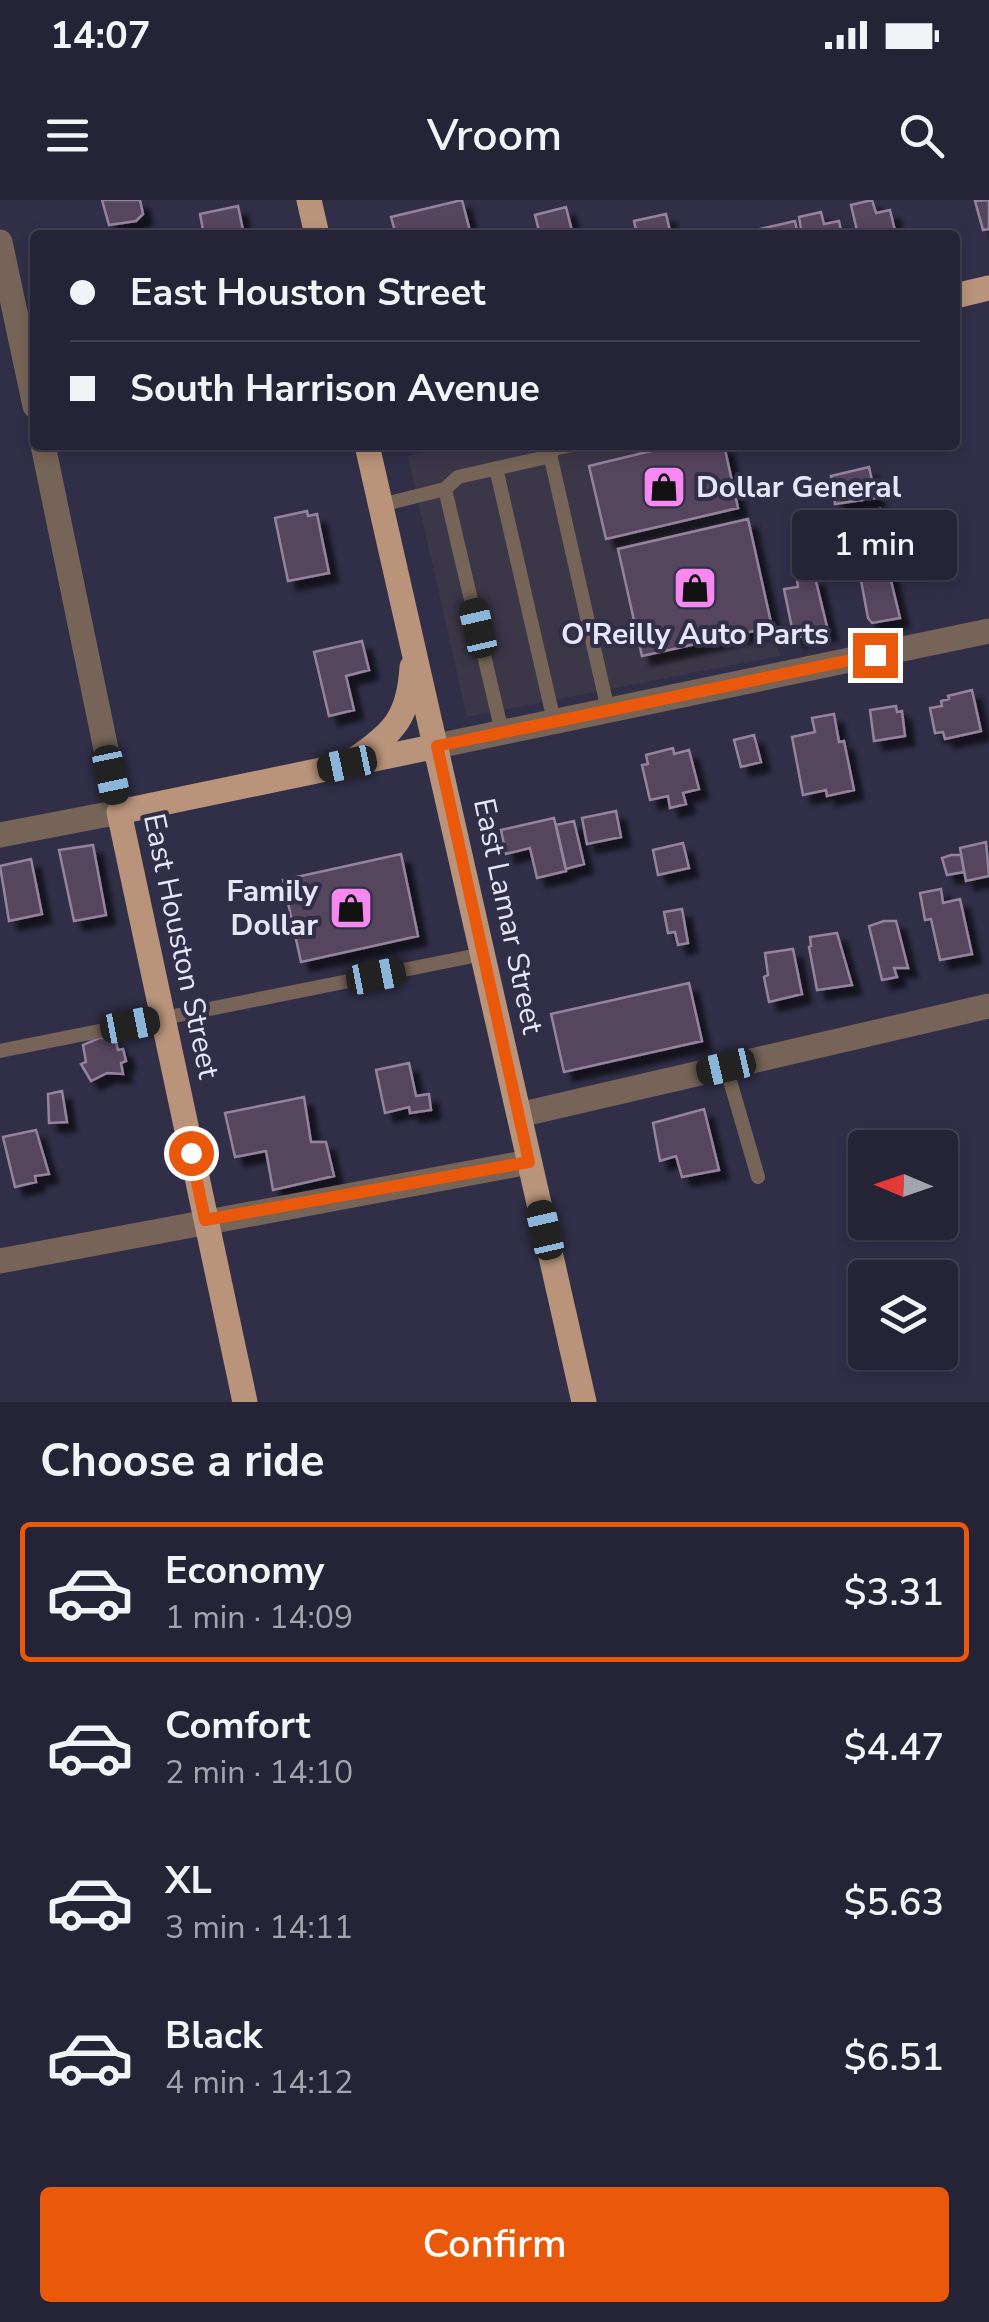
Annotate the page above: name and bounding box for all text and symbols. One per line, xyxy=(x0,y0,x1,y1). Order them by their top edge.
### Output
text: 14:07 xyxy=(50,10,151,61)
text: Vroom xyxy=(427,105,562,166)
icon: menu xyxy=(40,108,95,163)
icon: search xyxy=(894,108,949,163)
text: East Houston Street xyxy=(130,267,486,318)
text: South Harrison Avenue xyxy=(130,363,540,414)
shop icon: Dollar General xyxy=(641,464,687,510)
place label: Dollar General xyxy=(696,467,902,508)
callout: 1 min xyxy=(792,510,958,580)
text: 1 min xyxy=(834,523,915,566)
shop icon: O'Reilly Auto Parts xyxy=(672,565,718,611)
car xyxy=(457,595,499,661)
place label: O'Reilly Auto Parts xyxy=(561,614,829,655)
route end xyxy=(853,633,898,678)
car xyxy=(90,743,132,807)
car xyxy=(315,743,379,785)
street label: East Lamar Street xyxy=(463,794,553,1038)
street label: East Houston Street xyxy=(133,810,229,1083)
place label: Family Dollar xyxy=(226,871,318,946)
shop icon: Family Dollar xyxy=(328,885,374,931)
car xyxy=(344,956,408,996)
car xyxy=(98,1005,162,1045)
car xyxy=(693,1046,759,1088)
north arrow xyxy=(848,1130,958,1240)
map controls xyxy=(848,1130,958,1370)
route start xyxy=(169,1131,214,1176)
car xyxy=(524,1197,566,1263)
button: layers xyxy=(848,1260,958,1370)
text: Choose a ride xyxy=(40,1431,325,1492)
text: Economy xyxy=(165,1545,324,1596)
icon: car xyxy=(45,1547,135,1637)
text: $3.31 xyxy=(844,1567,944,1618)
text: 1 min · 14:09 xyxy=(165,1596,353,1639)
text: Comfort xyxy=(165,1700,310,1751)
icon: car xyxy=(45,1702,135,1792)
text: $4.47 xyxy=(844,1722,944,1773)
text: 2 min · 14:10 xyxy=(165,1751,353,1794)
text: XL xyxy=(165,1855,212,1906)
icon: car xyxy=(45,1857,135,1947)
text: $5.63 xyxy=(844,1877,944,1928)
text: 3 min · 14:11 xyxy=(165,1906,353,1949)
text: Black xyxy=(165,2010,262,2061)
icon: car xyxy=(45,2012,135,2102)
text: $6.51 xyxy=(844,2032,944,2083)
text: 4 min · 14:12 xyxy=(165,2061,353,2104)
button: Confirm xyxy=(40,2187,949,2302)

